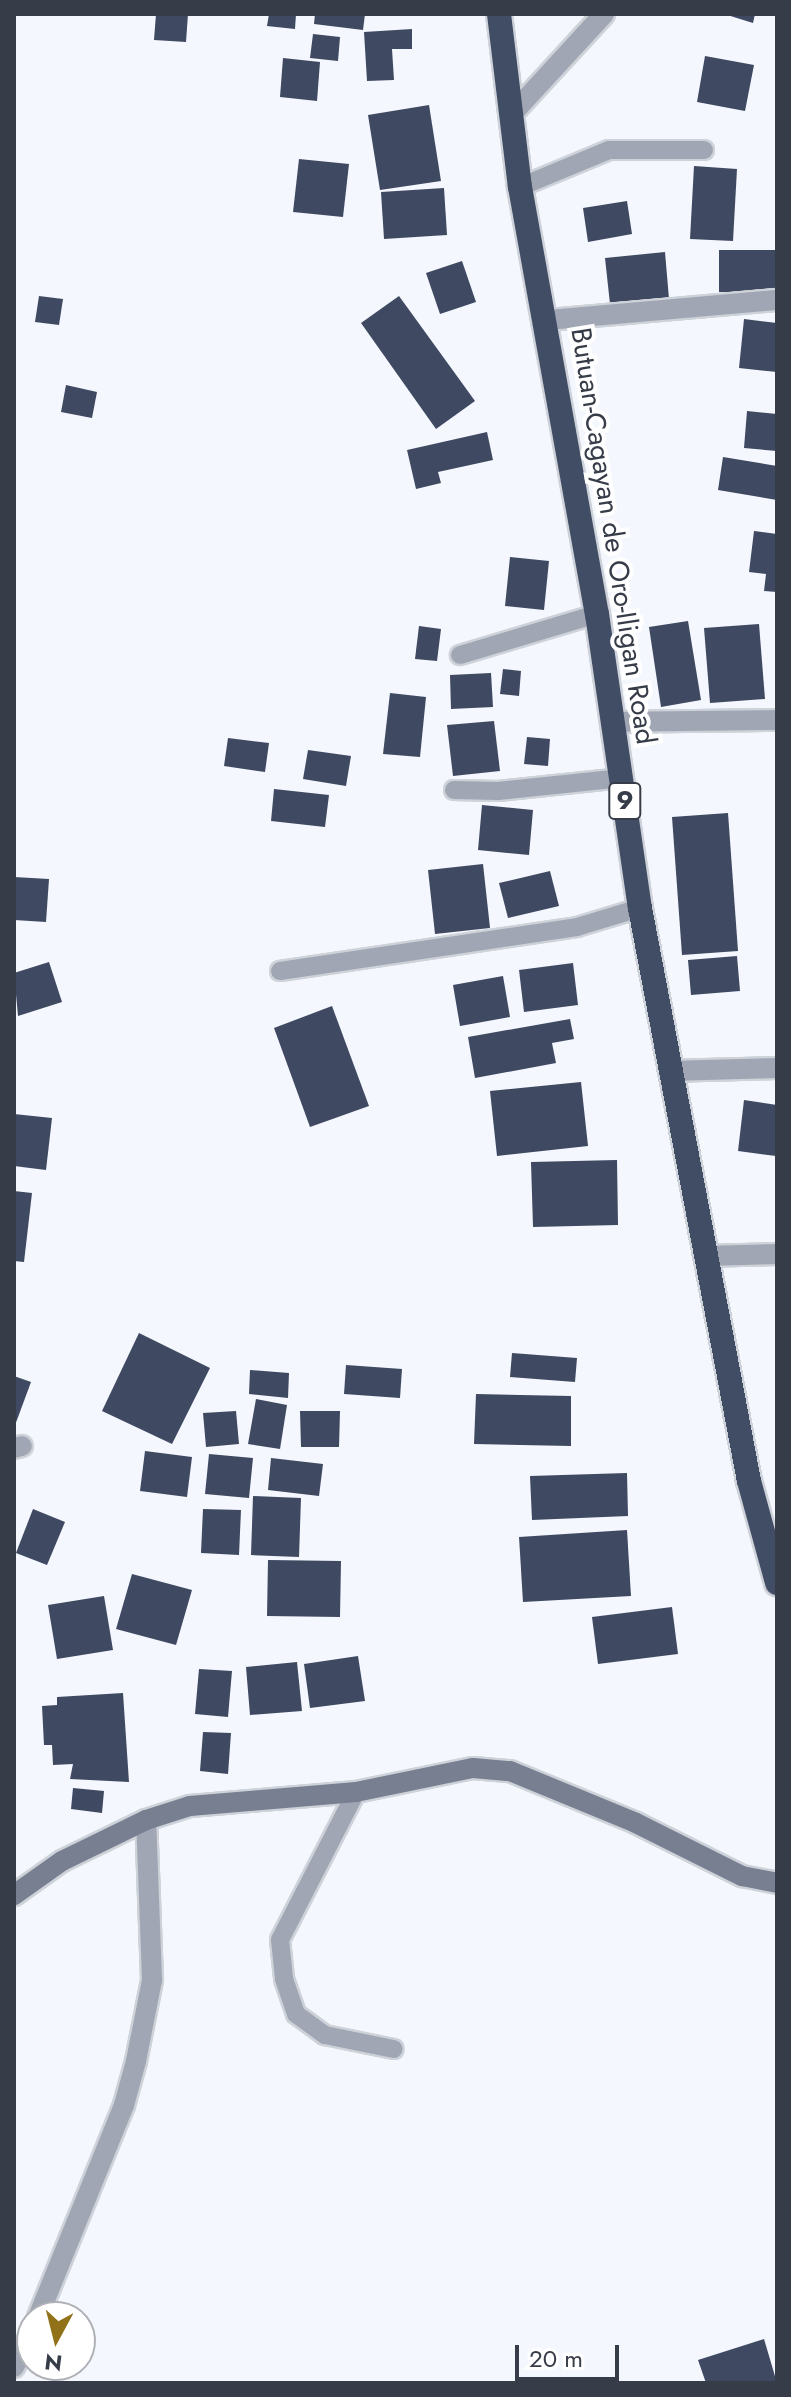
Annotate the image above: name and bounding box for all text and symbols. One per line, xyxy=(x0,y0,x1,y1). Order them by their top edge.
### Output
street label: Butuan-Cagayan de Oro-Iligan Road xyxy=(563,325,663,747)
road number: 9 xyxy=(607,779,643,823)
north arrow xyxy=(16,2301,96,2381)
scale bar xyxy=(519,2329,623,2379)
text: 20 m xyxy=(529,2341,583,2376)
text: N xyxy=(43,2346,64,2380)

